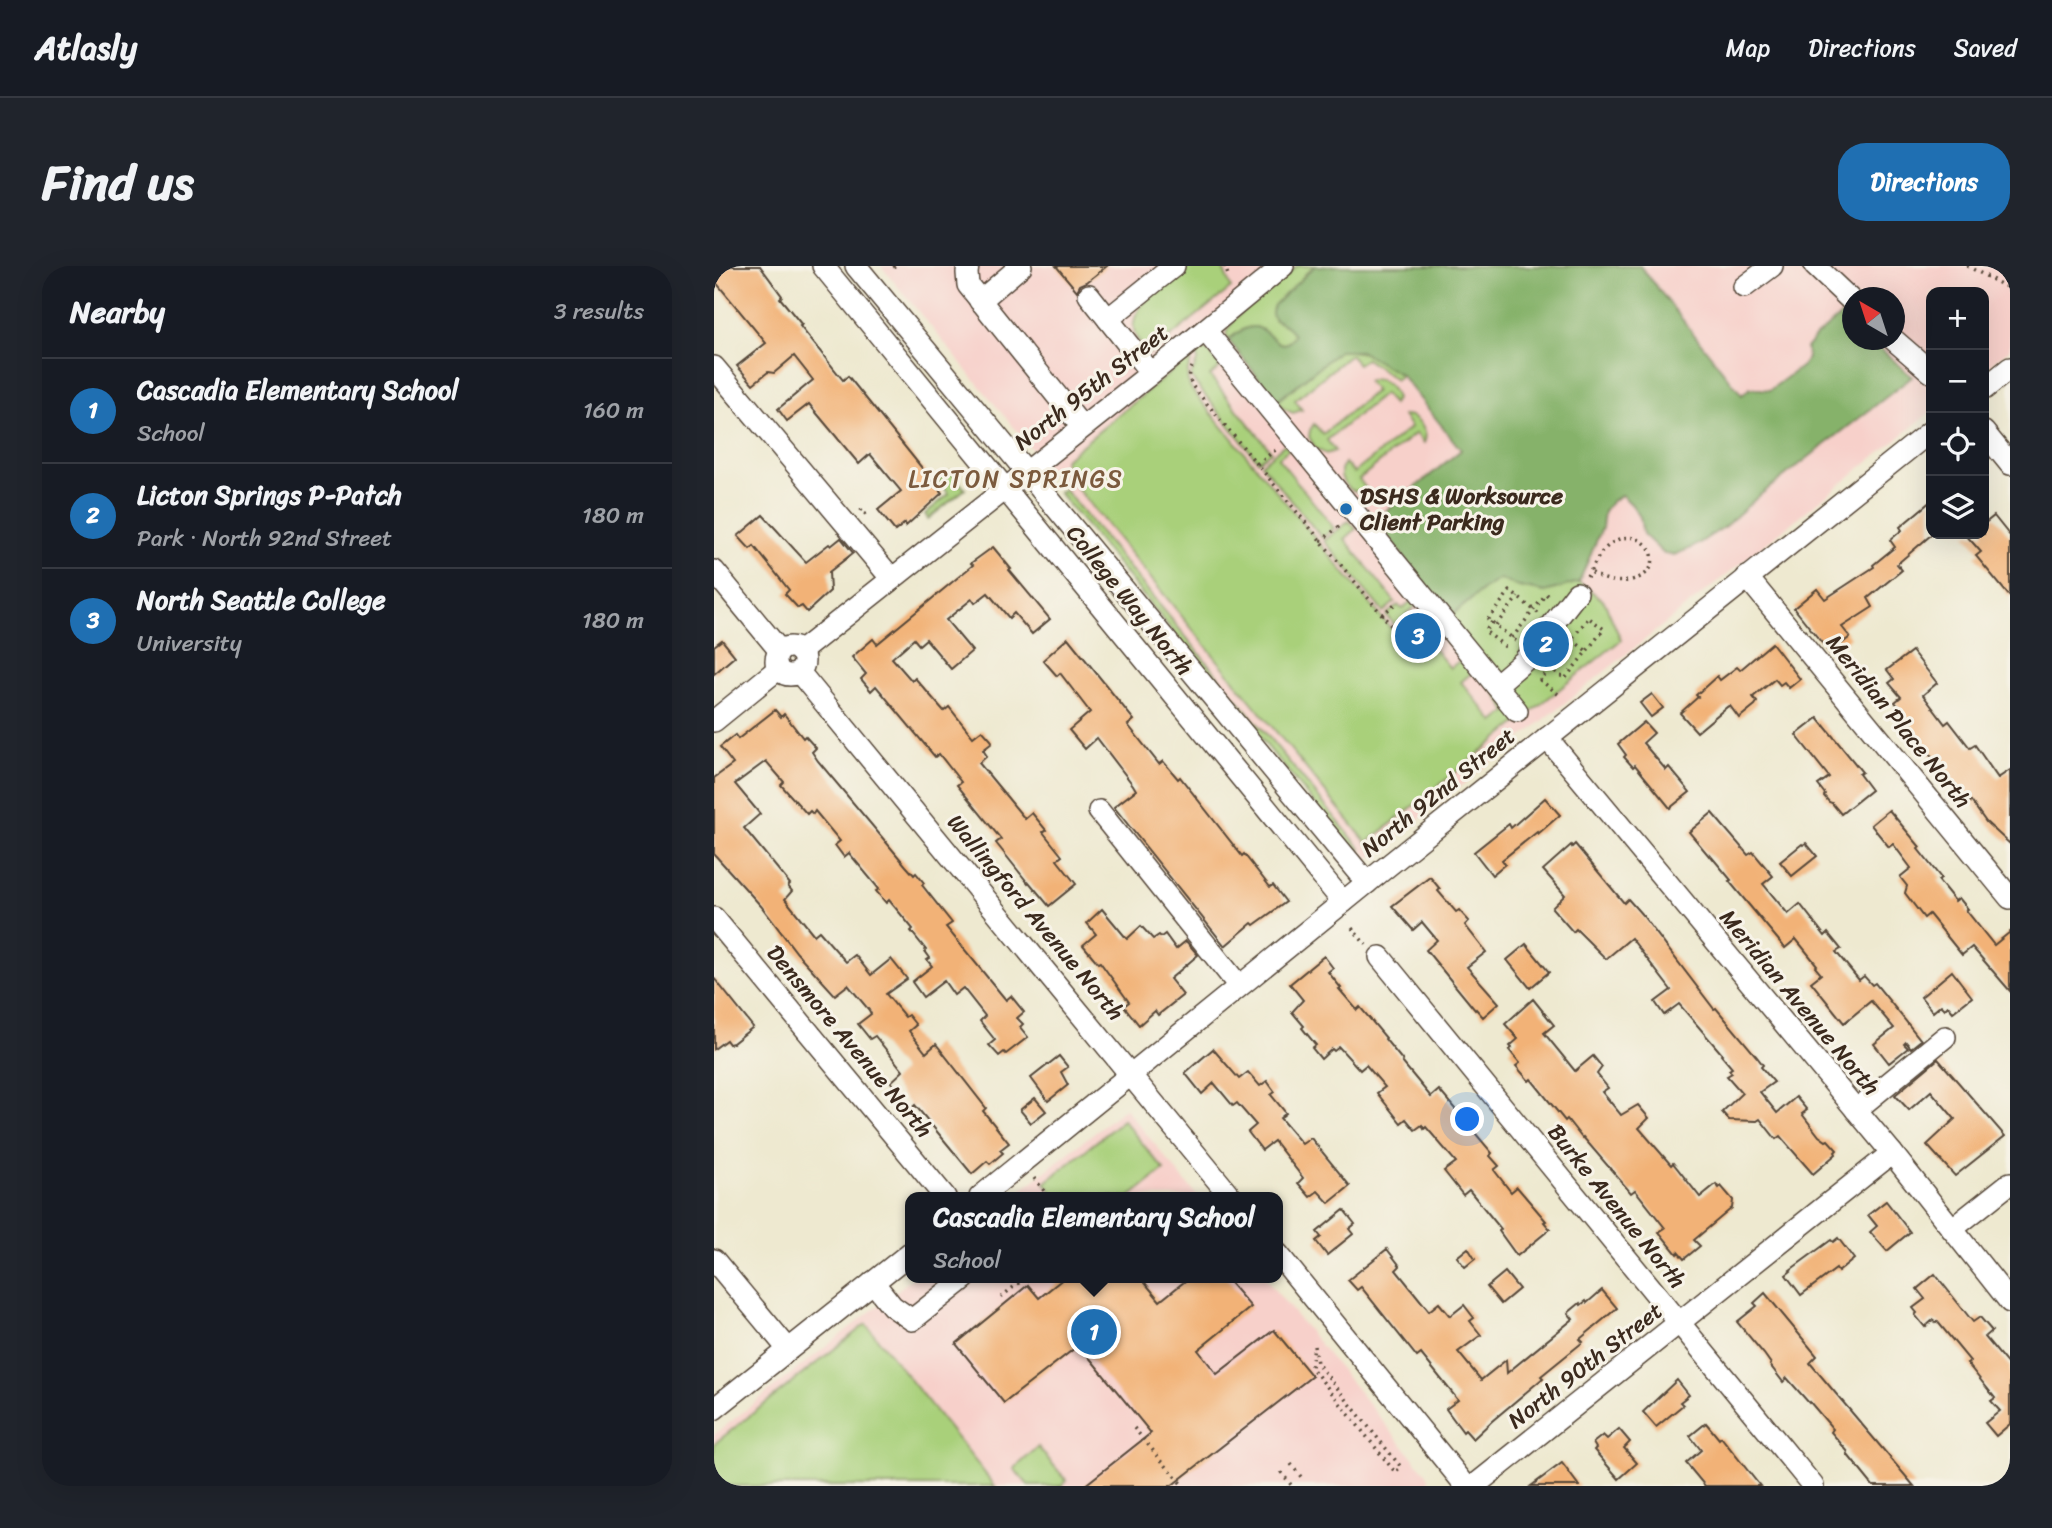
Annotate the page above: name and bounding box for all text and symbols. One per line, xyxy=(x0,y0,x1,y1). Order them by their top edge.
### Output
text: Atlasly xyxy=(35,19,137,77)
text: Map xyxy=(1726,27,1770,69)
text: Directions xyxy=(1808,27,1916,69)
text: Saved xyxy=(1954,27,2017,69)
text: Find us xyxy=(42,139,194,226)
button: Directions xyxy=(1838,143,2010,221)
text: Nearby xyxy=(70,285,165,339)
north arrow xyxy=(1842,287,1905,350)
map controls xyxy=(1926,287,1989,539)
button: + xyxy=(1926,287,1989,350)
text: 3 results xyxy=(554,291,644,332)
street label: North 95th Street xyxy=(1005,313,1178,461)
button: − xyxy=(1926,350,1989,413)
text: Cascadia Elementary School xyxy=(137,367,459,413)
text: 1 xyxy=(88,390,98,431)
text: 160 m xyxy=(583,390,644,431)
text: School xyxy=(137,413,205,454)
button: locate xyxy=(1926,413,1989,476)
district label: LICTON SPRINGS xyxy=(908,458,1124,500)
text: Licton Springs P-Patch xyxy=(137,472,402,518)
place label: DSHS & Worksource Client Parking xyxy=(1359,476,1563,543)
button: layers xyxy=(1926,476,1989,539)
text: 2 xyxy=(86,495,100,536)
text: 180 m xyxy=(582,495,644,536)
marker: DSHS & Worksource Client Parking xyxy=(1338,501,1354,517)
street label: College Way North xyxy=(1055,515,1204,685)
text: Park · North 92nd Street xyxy=(137,518,392,559)
text: North Seattle College xyxy=(137,577,386,623)
text: 3 xyxy=(87,600,99,641)
text: 180 m xyxy=(582,600,644,641)
pin: 3 xyxy=(1395,610,1441,662)
pin: 2 xyxy=(1523,618,1569,670)
text: University xyxy=(137,623,242,664)
street label: Meridian Place North xyxy=(1815,625,1982,818)
street label: North 92nd Street xyxy=(1352,717,1525,868)
street label: Wallingford Avenue North xyxy=(936,804,1135,1030)
street label: Meridian Avenue North xyxy=(1709,899,1891,1105)
street label: Densmore Avenue North xyxy=(756,935,943,1148)
your location xyxy=(1450,1102,1484,1136)
street label: Burke Avenue North xyxy=(1537,1114,1697,1298)
popup xyxy=(905,1192,1283,1283)
text: Cascadia Elementary School xyxy=(933,1194,1255,1240)
text: School xyxy=(933,1240,1001,1281)
street label: North 90th Street xyxy=(1498,1291,1672,1440)
pin: 1 xyxy=(1071,1306,1117,1358)

